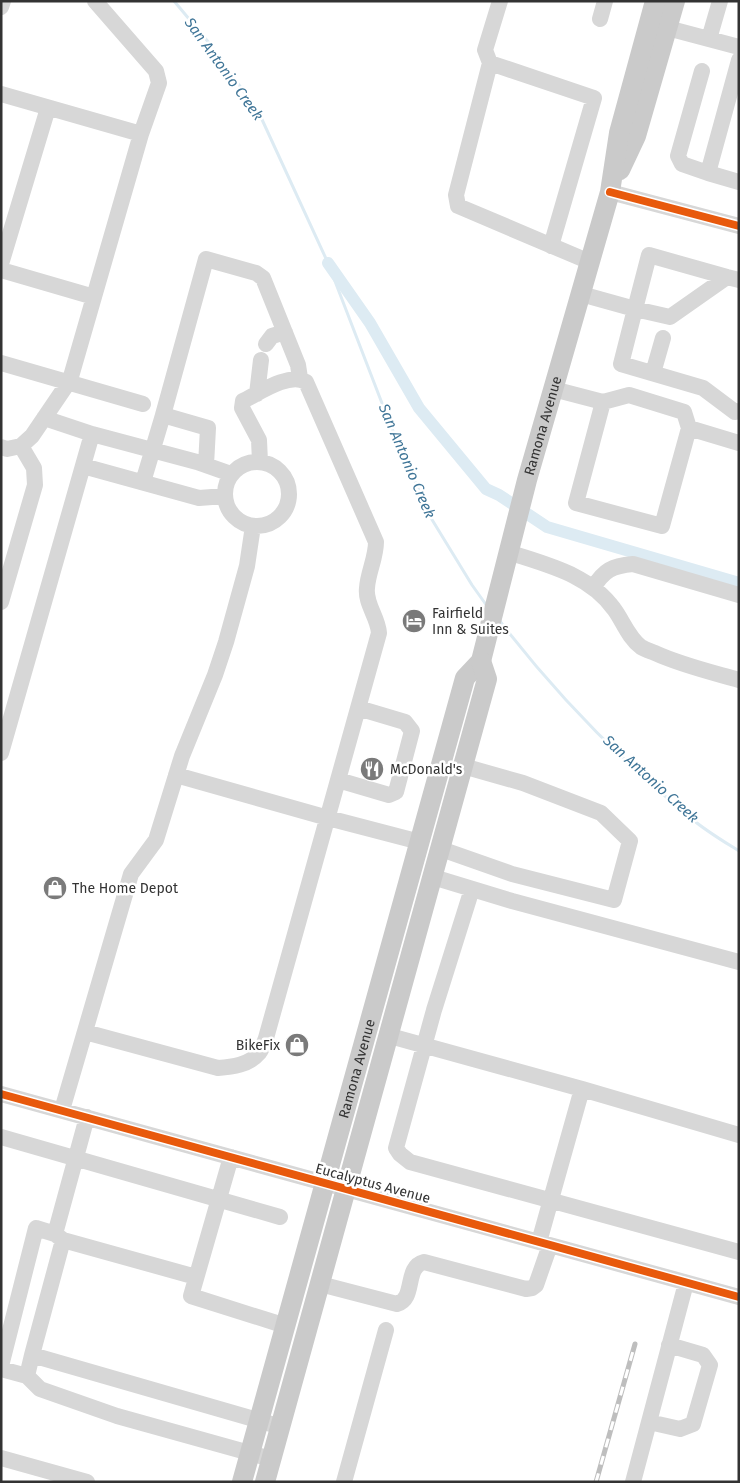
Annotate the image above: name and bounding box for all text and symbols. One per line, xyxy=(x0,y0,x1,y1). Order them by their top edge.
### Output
water label: San Antonio Creek xyxy=(180,13,267,124)
street label: Ramona Avenue xyxy=(521,374,565,477)
water label: San Antonio Creek xyxy=(374,400,439,521)
place label: Fairfield Inn & Suites xyxy=(432,605,509,638)
hotel icon: Fairfield Inn & Suites xyxy=(401,608,427,634)
water label: San Antonio Creek xyxy=(599,731,703,827)
restaurant icon: McDonald's xyxy=(359,756,385,782)
place label: McDonald's xyxy=(390,761,463,778)
shop icon: The Home Depot xyxy=(42,875,68,901)
place label: The Home Depot xyxy=(72,880,179,897)
street label: Ramona Avenue xyxy=(335,1017,379,1120)
shop icon: BikeFix xyxy=(284,1032,310,1058)
place label: BikeFix xyxy=(236,1037,280,1054)
street label: Eucalyptus Avenue xyxy=(313,1160,432,1207)

